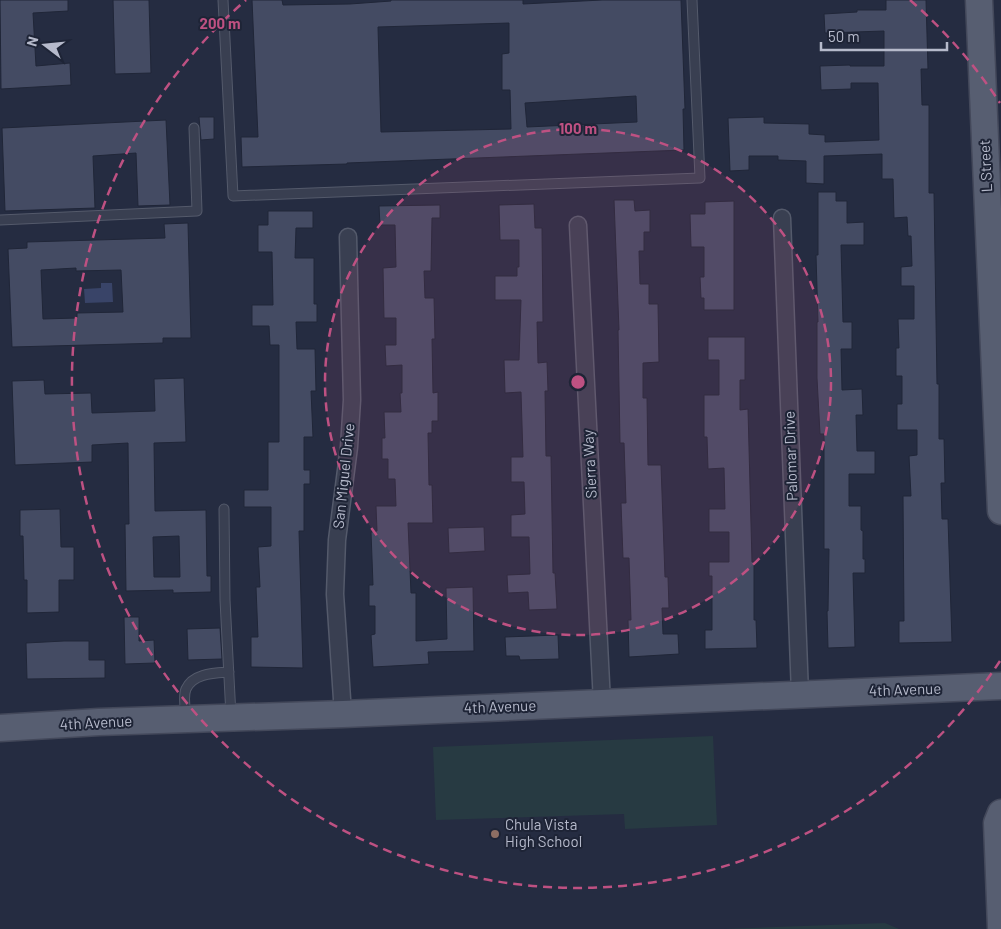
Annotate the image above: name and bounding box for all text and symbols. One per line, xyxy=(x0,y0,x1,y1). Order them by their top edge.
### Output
text: 200 m xyxy=(199,14,241,32)
north arrow xyxy=(20,20,70,70)
scale bar xyxy=(821,20,947,52)
text: 50 m xyxy=(828,27,860,45)
text: N xyxy=(23,34,41,48)
text: 100 m xyxy=(559,119,597,137)
street label: L Street xyxy=(975,139,995,193)
centre of rings xyxy=(569,373,587,391)
street label: Palomar Drive xyxy=(779,411,801,501)
street label: San Miguel Drive xyxy=(329,422,357,530)
street label: Sierra Way xyxy=(578,429,600,499)
street label: 4th Avenue xyxy=(868,679,942,699)
street label: 4th Avenue xyxy=(463,696,537,716)
street label: 4th Avenue xyxy=(59,711,133,733)
place label: Chula Vista High School xyxy=(505,815,582,850)
marker: Chula Vista High School xyxy=(489,828,501,840)

